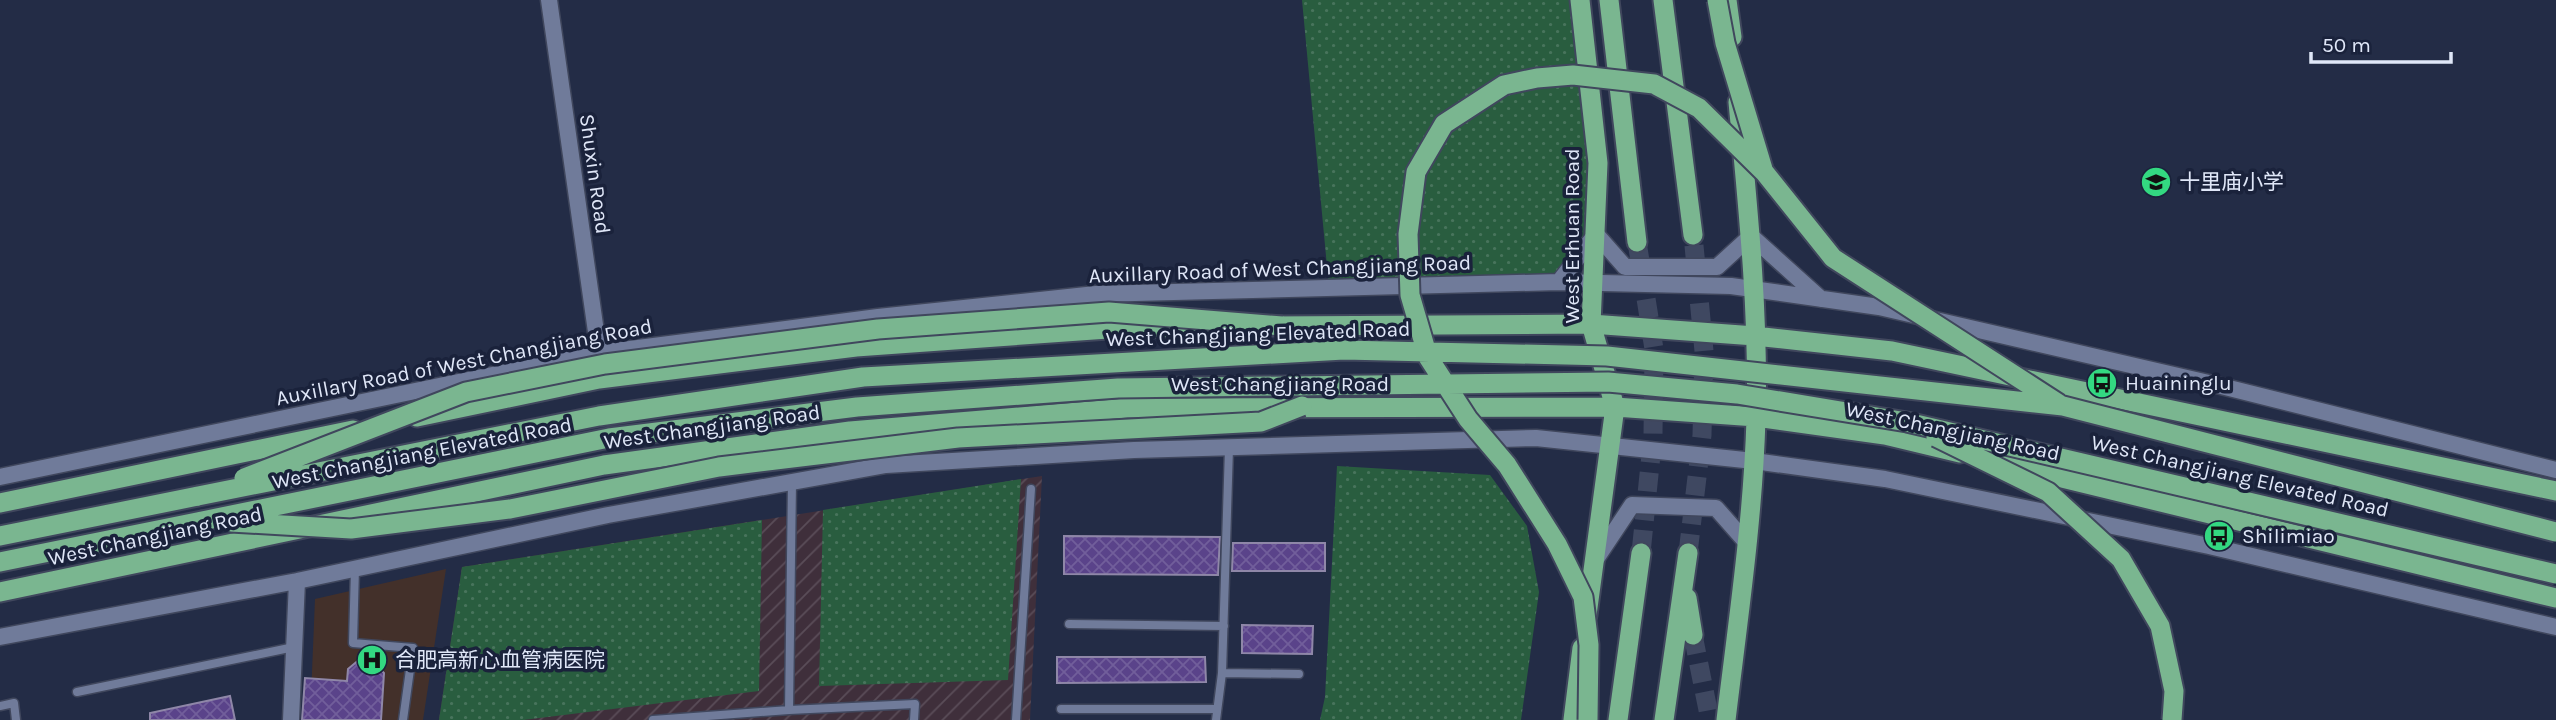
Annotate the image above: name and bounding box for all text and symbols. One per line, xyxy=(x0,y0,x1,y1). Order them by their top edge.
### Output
scale bar xyxy=(2311,21,2451,65)
text: 50 m xyxy=(2322,33,2371,57)
street label: Shuxin Road xyxy=(575,112,615,236)
street label: West Erhuan Road xyxy=(1560,148,1584,324)
school or university icon: 十里庙小学 xyxy=(2139,165,2173,199)
place label: 十里庙小学 xyxy=(2179,170,2284,194)
street label: Auxillary Road of West Changjiang Road xyxy=(1088,250,1472,288)
street label: Auxillary Road of West Changjiang Road xyxy=(274,314,654,410)
street label: West Changjiang Elevated Road xyxy=(1105,317,1411,351)
bus stop icon: Huaininglu xyxy=(2085,366,2119,400)
place label: Huaininglu xyxy=(2125,371,2232,395)
street label: West Changjiang Road xyxy=(1171,372,1389,396)
street label: West Changjiang Road xyxy=(1844,397,2062,465)
street label: West Changjiang Road xyxy=(602,400,822,454)
street label: West Changjiang Elevated Road xyxy=(270,412,574,494)
street label: West Changjiang Elevated Road xyxy=(2089,430,2391,522)
street label: West Changjiang Road xyxy=(46,502,264,570)
bus stop icon: Shilimiao xyxy=(2202,519,2236,553)
place label: Shilimiao xyxy=(2242,524,2335,548)
hospital icon: 合肥高新心血管病医院 xyxy=(355,643,389,677)
place label: 合肥高新心血管病医院 xyxy=(395,648,605,672)

